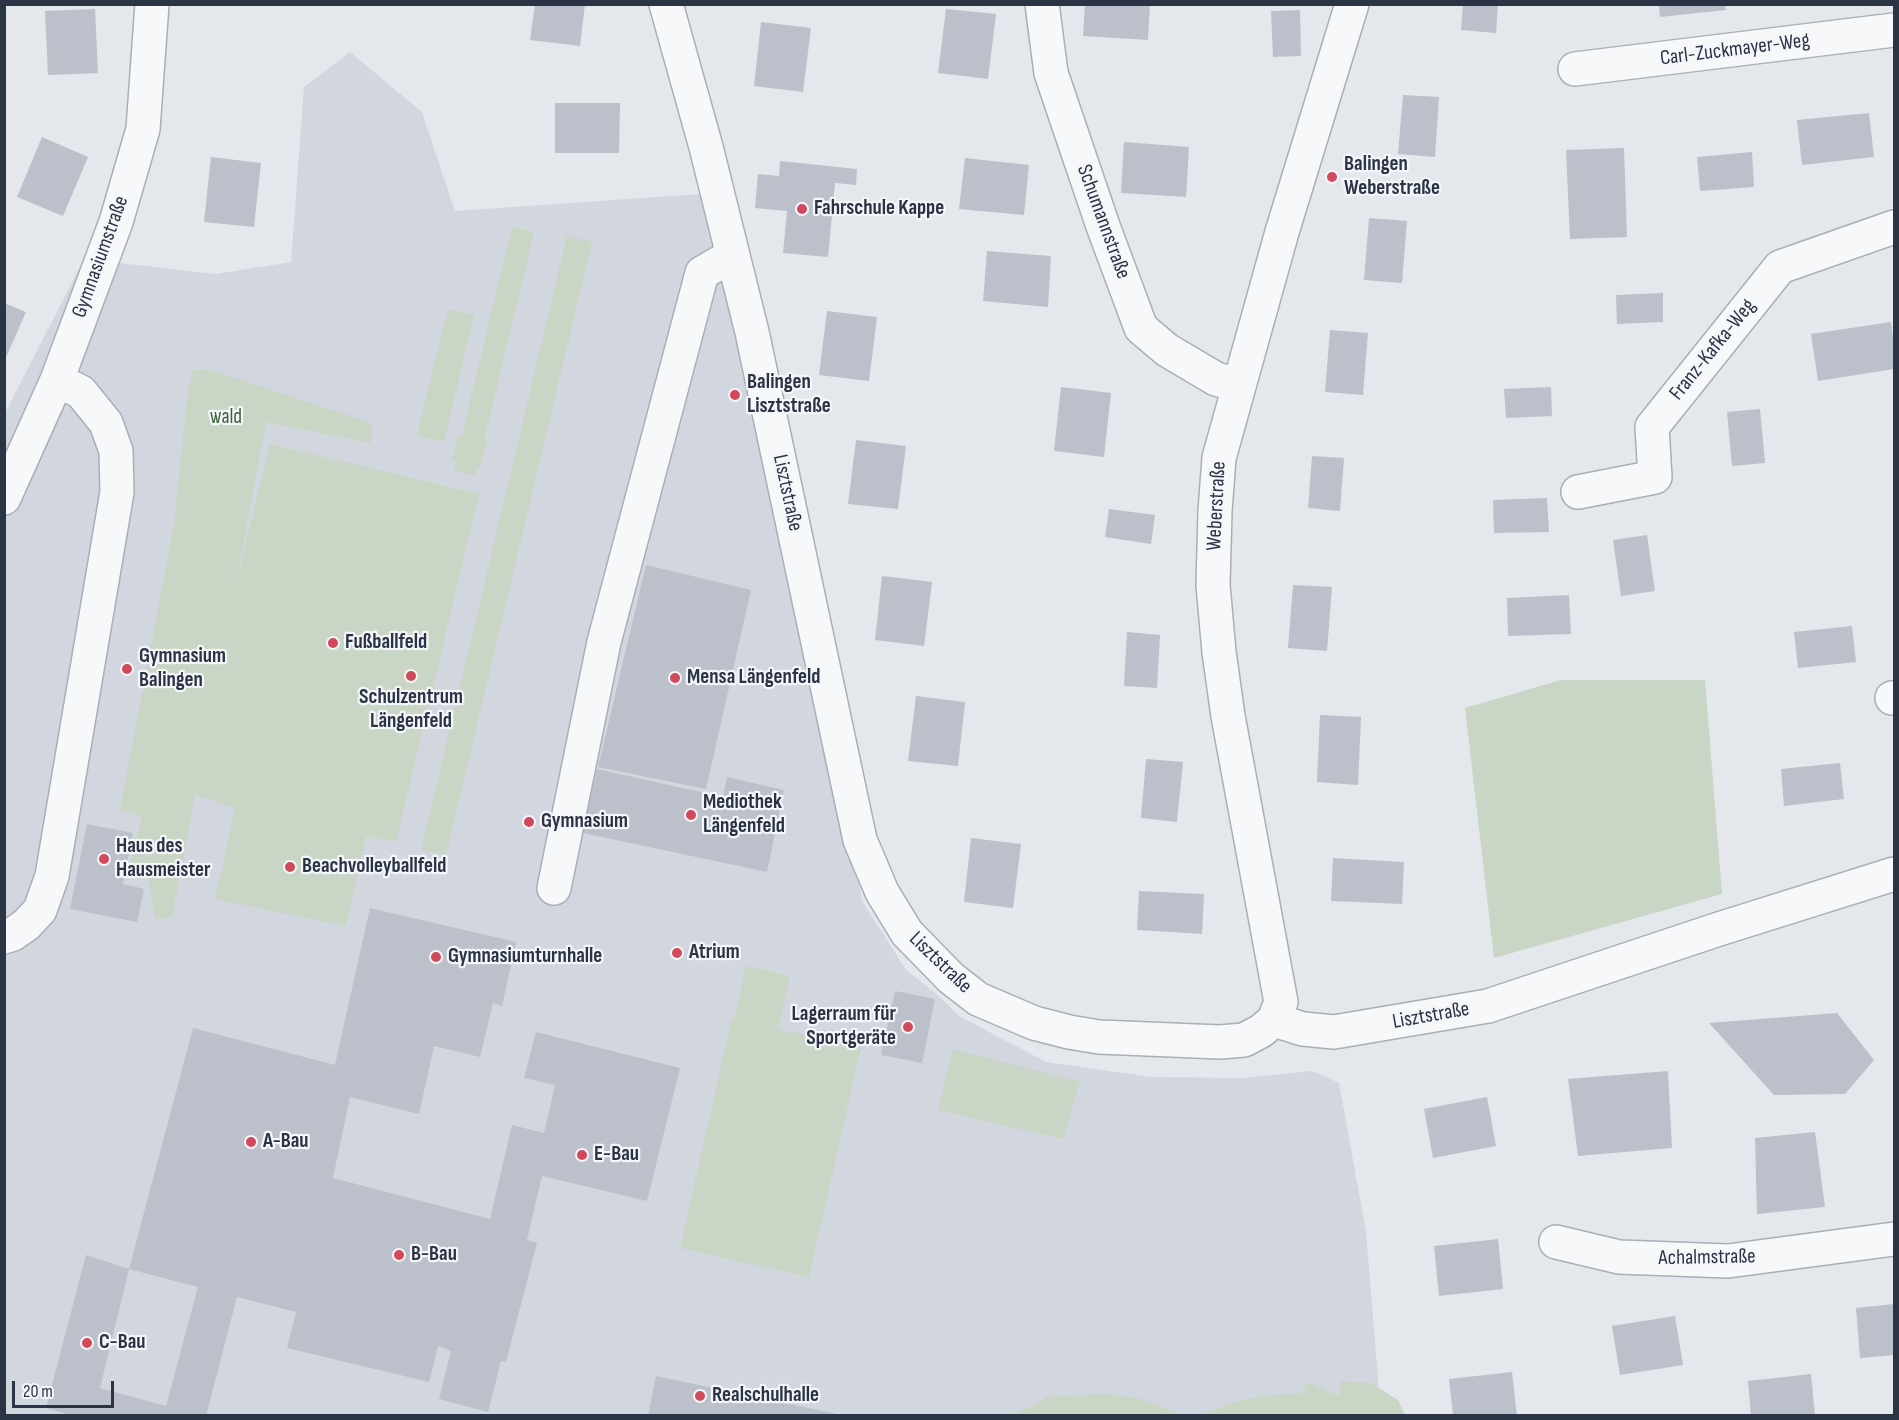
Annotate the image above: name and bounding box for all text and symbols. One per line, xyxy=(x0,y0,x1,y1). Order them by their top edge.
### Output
street label: Carl-Zuckmayer-Weg xyxy=(1659,28,1811,72)
place label: Balingen Weberstraße xyxy=(1344,152,1440,202)
street label: Schumannstraße xyxy=(1071,161,1135,283)
marker: Balingen Weberstraße xyxy=(1325,170,1339,184)
street label: Gymnasiumstraße xyxy=(67,193,135,321)
place label: Fahrschule Kappe xyxy=(814,196,944,222)
marker: Fahrschule Kappe xyxy=(795,202,809,216)
street label: Franz-Kafka-Weg xyxy=(1665,294,1761,406)
place label: Balingen Lisztstraße xyxy=(747,370,831,420)
marker: Balingen Lisztstraße xyxy=(728,388,742,402)
park label: wald xyxy=(210,405,242,431)
street label: Lisztstraße xyxy=(767,452,807,534)
street label: Weberstraße xyxy=(1202,461,1232,551)
place label: Fußballfeld xyxy=(345,630,427,656)
marker: Fußballfeld xyxy=(326,636,340,650)
place label: Gymnasium Balingen xyxy=(139,644,226,694)
marker: Gymnasium Balingen xyxy=(120,662,134,676)
place label: Mensa Längenfeld xyxy=(687,665,820,691)
marker: Schulzentrum Längenfeld xyxy=(404,669,418,683)
marker: Mensa Längenfeld xyxy=(668,671,682,685)
place label: Schulzentrum Längenfeld xyxy=(359,685,463,735)
place label: Mediothek Längenfeld xyxy=(703,790,785,840)
marker: Mediothek Längenfeld xyxy=(684,808,698,822)
place label: Gymnasium xyxy=(541,809,628,835)
marker: Gymnasium xyxy=(522,815,536,829)
place label: Haus des Hausmeister xyxy=(116,834,211,884)
marker: Haus des Hausmeister xyxy=(97,852,111,866)
place label: Beachvolleyballfeld xyxy=(302,854,446,880)
marker: Beachvolleyballfeld xyxy=(283,860,297,874)
street label: Lisztstraße xyxy=(903,927,977,999)
place label: Atrium xyxy=(689,940,740,966)
place label: Gymnasiumturnhalle xyxy=(448,944,602,970)
marker: Atrium xyxy=(670,946,684,960)
marker: Gymnasiumturnhalle xyxy=(429,950,443,964)
street label: Lisztstraße xyxy=(1391,997,1471,1035)
place label: Lagerraum für Sportgeräte xyxy=(791,1002,896,1052)
marker: Lagerraum für Sportgeräte xyxy=(901,1020,915,1034)
place label: A-Bau xyxy=(263,1129,309,1155)
marker: A-Bau xyxy=(244,1135,258,1149)
place label: E-Bau xyxy=(594,1142,639,1168)
marker: E-Bau xyxy=(575,1148,589,1162)
place label: B-Bau xyxy=(411,1242,457,1268)
street label: Achalmstraße xyxy=(1658,1245,1756,1271)
marker: B-Bau xyxy=(392,1248,406,1262)
place label: C-Bau xyxy=(99,1330,145,1356)
marker: C-Bau xyxy=(80,1336,94,1350)
scale bar xyxy=(15,1369,117,1407)
text: 20 m xyxy=(23,1381,53,1402)
place label: Realschulhalle xyxy=(712,1383,819,1409)
marker: Realschulhalle xyxy=(693,1389,707,1403)

